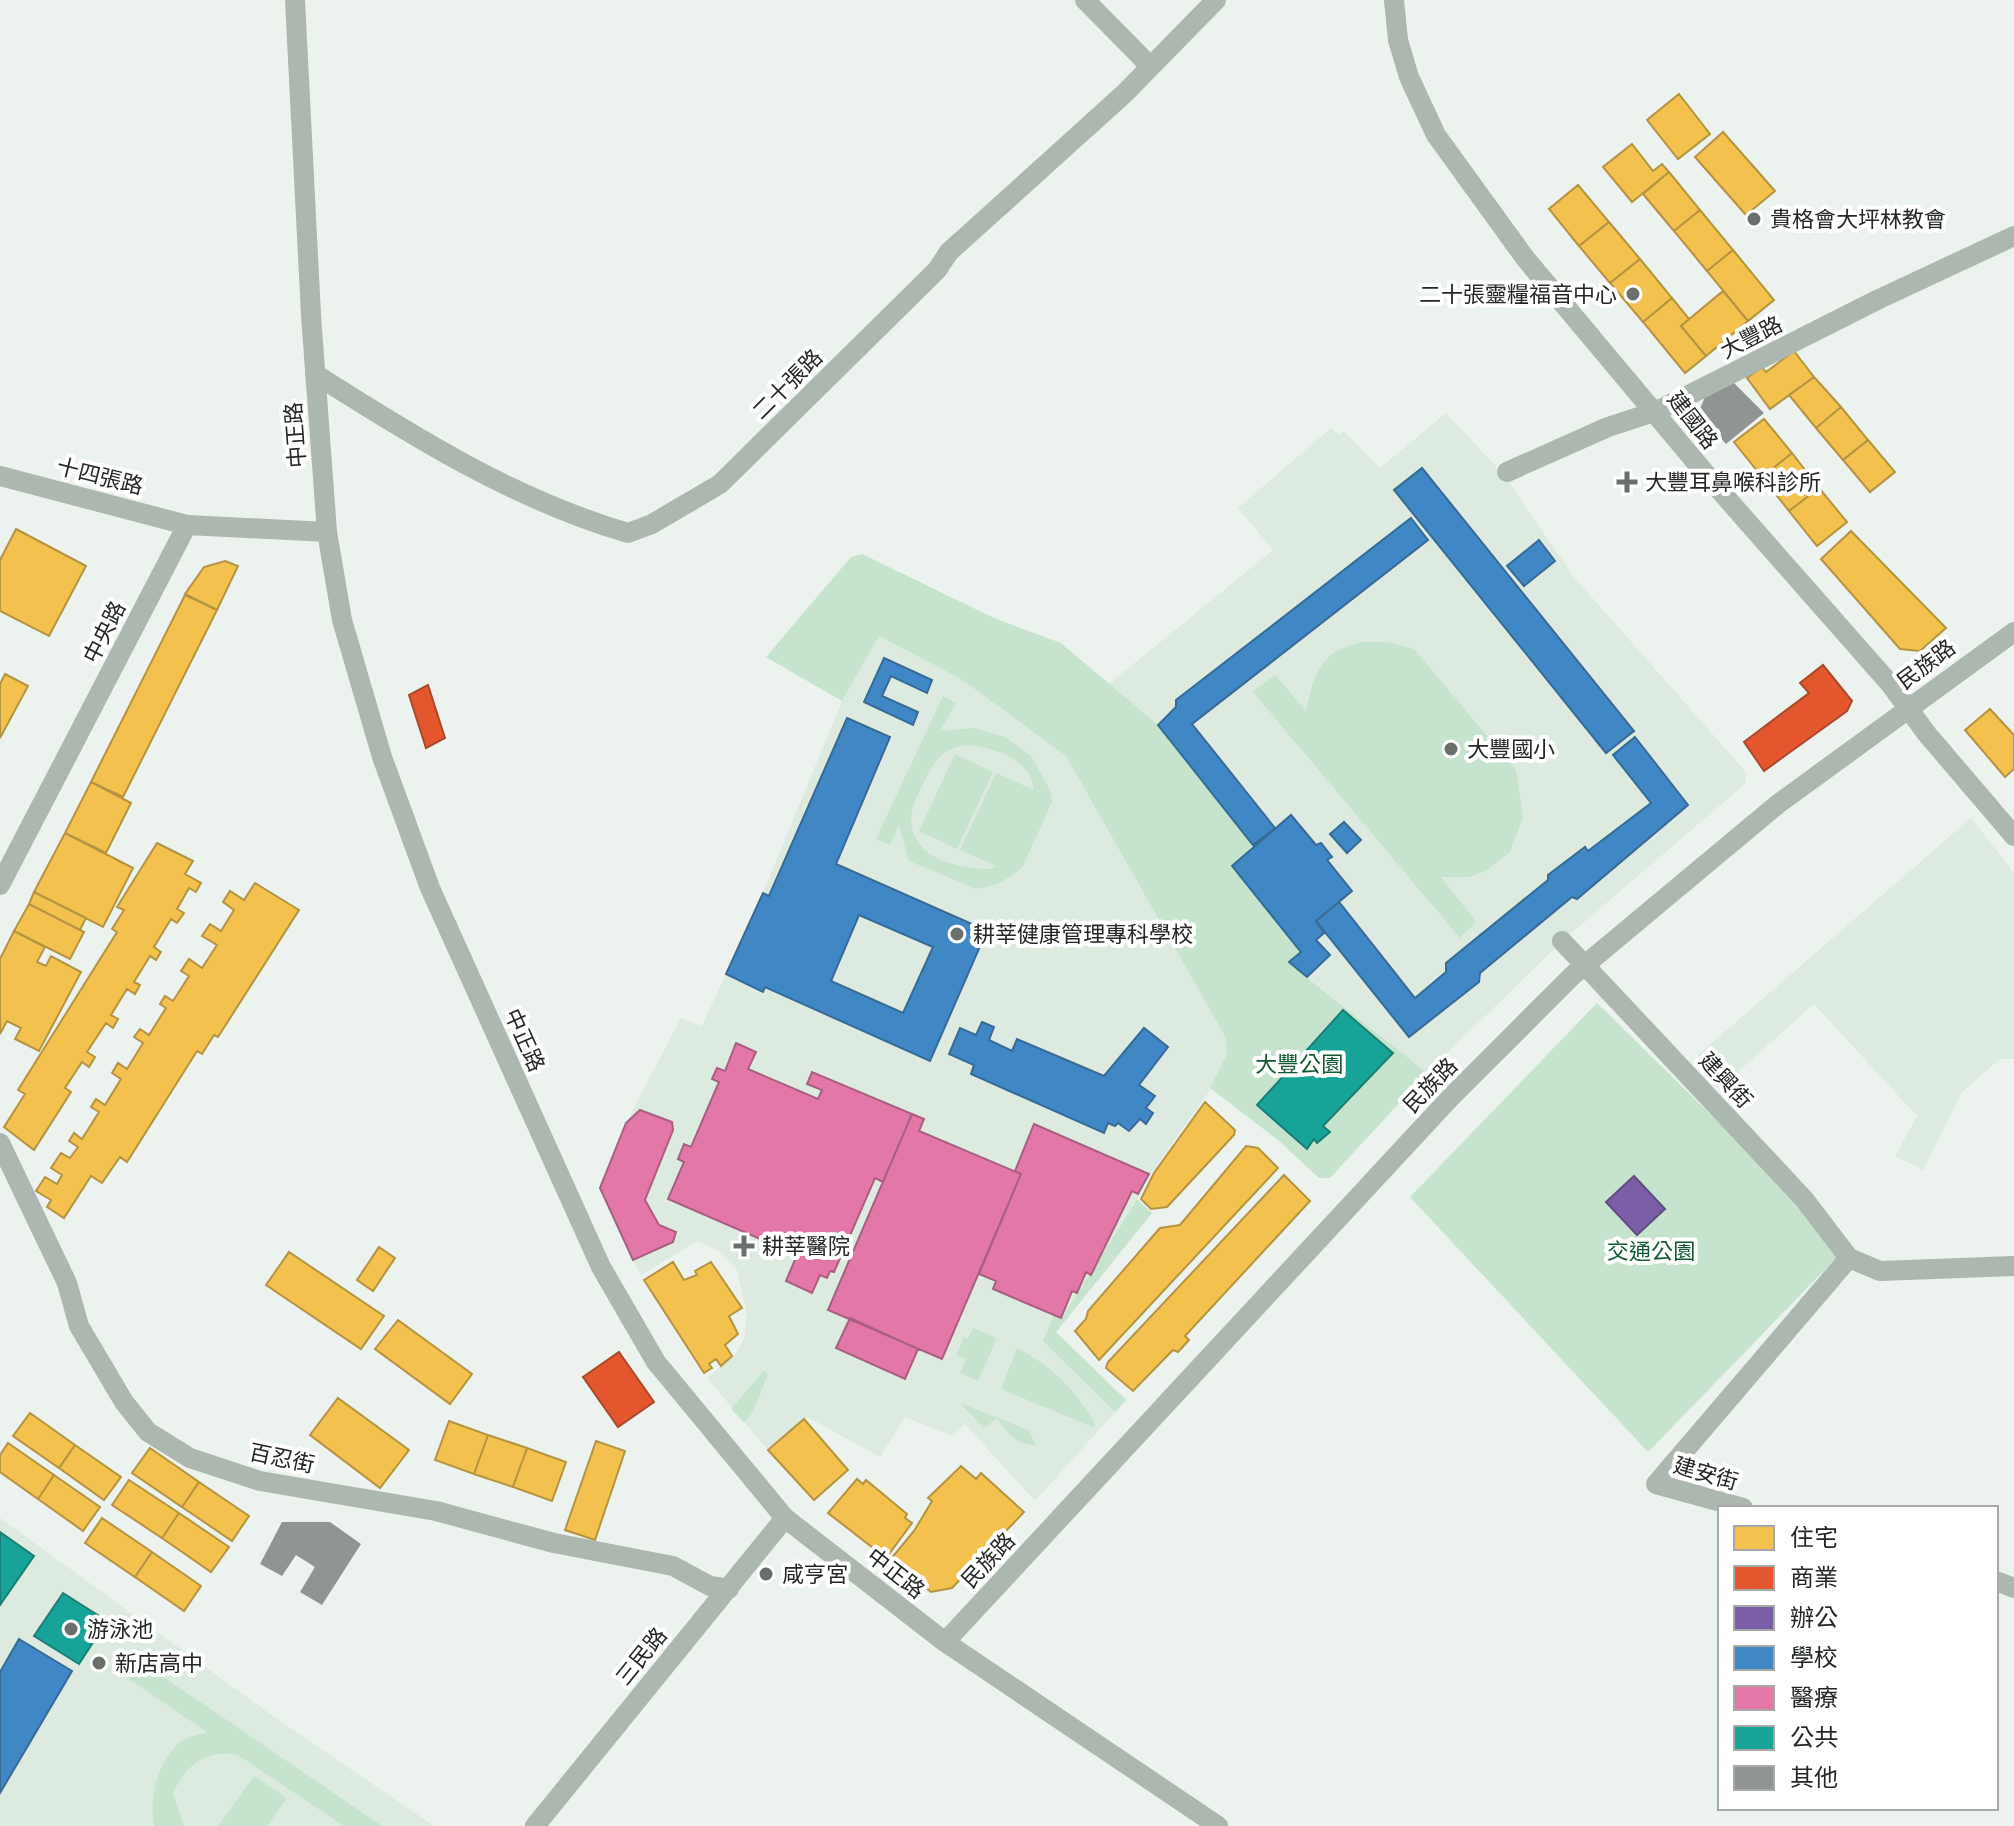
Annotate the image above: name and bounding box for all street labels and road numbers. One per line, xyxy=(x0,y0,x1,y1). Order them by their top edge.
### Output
street label: 大豐路 xyxy=(1715,310,1787,364)
street label: 二十張路 xyxy=(746,343,828,425)
street label: 建國路 xyxy=(1662,385,1724,455)
street label: 中正路 xyxy=(279,401,311,469)
street label: 十四張路 xyxy=(54,452,146,500)
street label: 中央路 xyxy=(77,596,131,668)
street label: 民族路 xyxy=(1891,633,1961,695)
street label: 中正路 xyxy=(499,1004,551,1076)
street label: 建興街 xyxy=(1693,1046,1759,1114)
street label: 民族路 xyxy=(1397,1052,1463,1118)
street label: 百忍街 xyxy=(247,1437,317,1479)
street label: 建安街 xyxy=(1670,1450,1742,1496)
street label: 民族路 xyxy=(955,1526,1021,1594)
street label: 中正路 xyxy=(861,1542,931,1604)
street label: 三民路 xyxy=(609,1622,673,1690)

